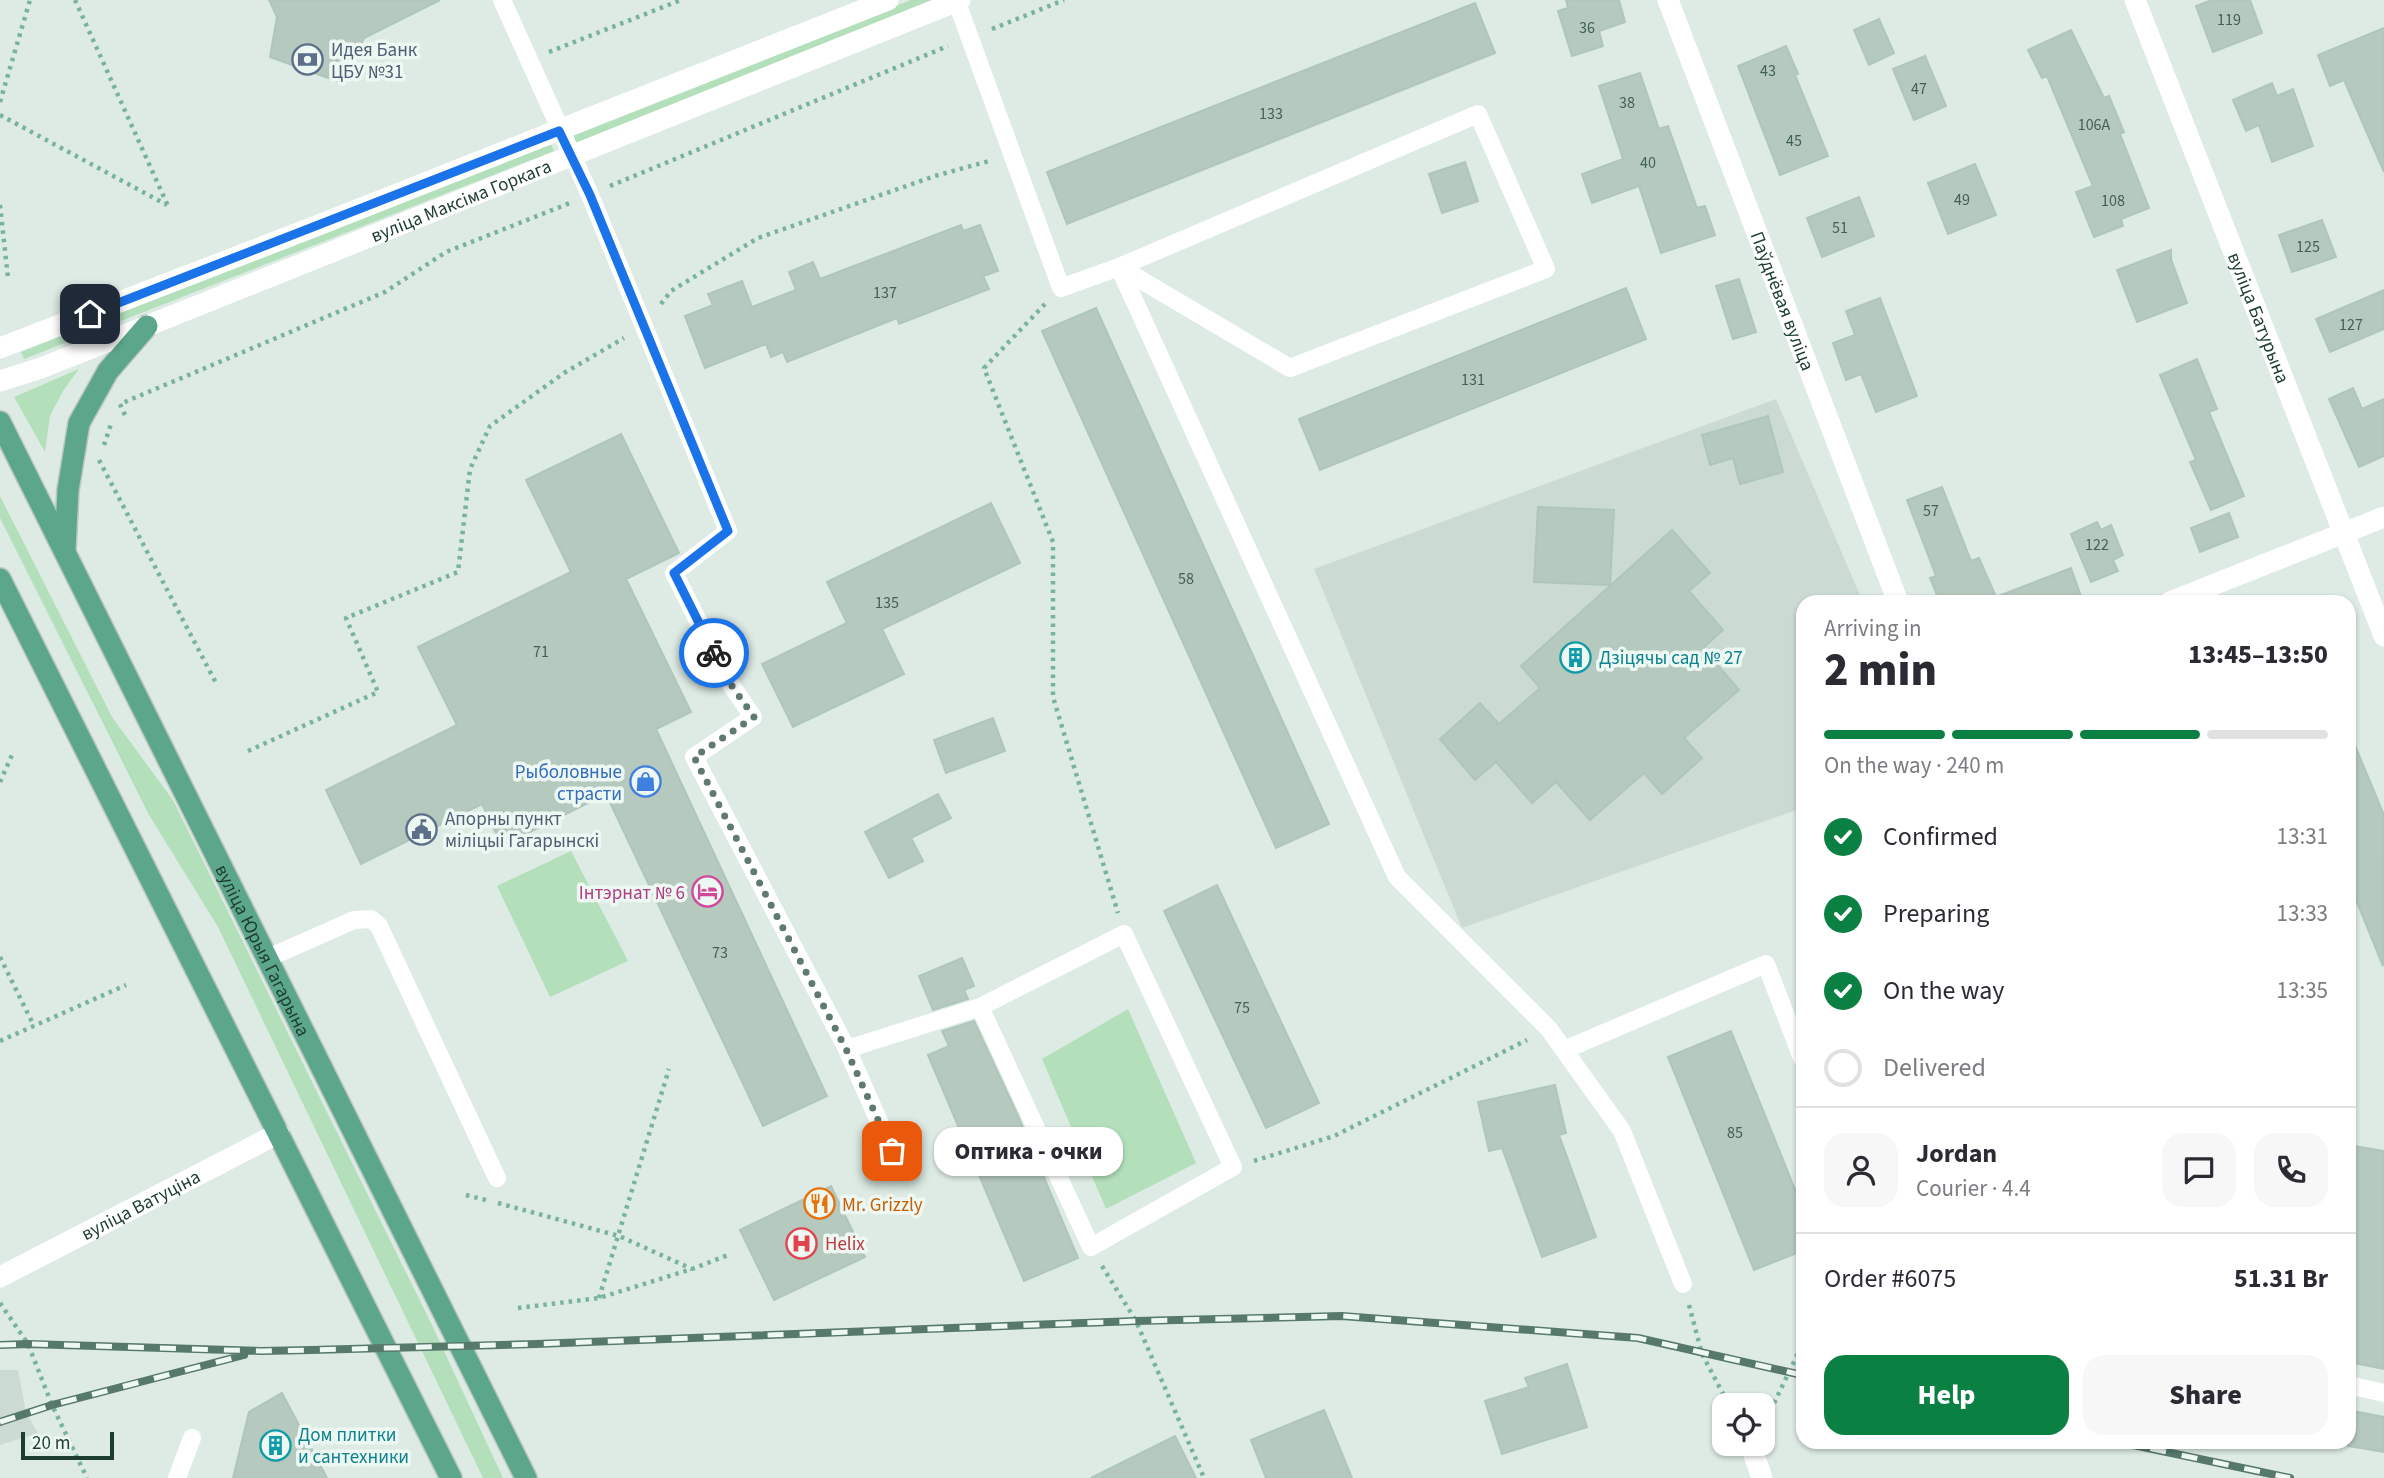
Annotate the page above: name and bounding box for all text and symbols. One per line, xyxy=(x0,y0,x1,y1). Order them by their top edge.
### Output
house number: 119 xyxy=(2217,9,2241,31)
house number: 36 xyxy=(1579,17,1595,39)
place label: Идея Банк ЦБУ №31 xyxy=(331,37,418,86)
bank icon: Идея Банк ЦБУ №31 xyxy=(291,43,325,77)
house number: 43 xyxy=(1760,60,1776,82)
house number: 47 xyxy=(1911,78,1927,100)
house number: 38 xyxy=(1619,92,1635,114)
house number: 133 xyxy=(1259,103,1283,125)
house number: 106А xyxy=(2078,114,2111,136)
house number: 45 xyxy=(1786,130,1802,152)
house number: 40 xyxy=(1640,152,1656,174)
street label: вуліца Максіма Горкага xyxy=(367,153,556,250)
house number: 49 xyxy=(1954,189,1970,211)
house number: 108 xyxy=(2101,190,2125,212)
house number: 51 xyxy=(1832,217,1848,239)
street label: Паўднёвая вуліца xyxy=(1743,228,1820,375)
house number: 125 xyxy=(2296,236,2320,258)
street label: вуліца Батурына xyxy=(2220,249,2296,388)
house number: 137 xyxy=(873,282,897,304)
pin xyxy=(60,284,120,344)
icon: home xyxy=(71,295,109,333)
house number: 127 xyxy=(2339,314,2363,336)
house number: 131 xyxy=(1461,369,1485,391)
house number: 57 xyxy=(1923,500,1939,522)
house number: 122 xyxy=(2085,534,2109,556)
house number: 58 xyxy=(1178,568,1194,590)
house number: 135 xyxy=(875,592,899,614)
text: Arriving in xyxy=(1824,612,1922,645)
courier xyxy=(679,618,749,688)
icon: bike xyxy=(695,634,733,672)
text: 13:45–13:50 xyxy=(2188,636,2328,673)
text: 2 min xyxy=(1824,638,1937,703)
building icon: Дзіцячы сад № 27 xyxy=(1559,640,1593,674)
house number: 71 xyxy=(533,641,549,663)
place label: Дзіцячы сад № 27 xyxy=(1599,645,1743,672)
text: On the way · 240 m xyxy=(1824,749,2004,782)
place label: Рыболовные страсти xyxy=(515,759,622,808)
shop icon: Рыболовные страсти xyxy=(628,765,662,799)
place label: Апорны пункт міліцыі Гагарынскі xyxy=(445,806,599,855)
public building icon: Апорны пункт міліцыі Гагарынскі xyxy=(405,812,439,846)
icon: check xyxy=(1824,818,1862,856)
text: Confirmed xyxy=(1883,818,1998,855)
text: 13:31 xyxy=(2277,820,2328,853)
street label: вуліца Юрыя Гагарына xyxy=(207,860,316,1041)
hotel icon: Інтэрнат № 6 xyxy=(691,875,725,909)
place label: Інтэрнат № 6 xyxy=(579,880,685,907)
icon: check xyxy=(1824,895,1862,933)
text: Preparing xyxy=(1883,895,1989,932)
text: 13:33 xyxy=(2277,897,2328,930)
house number: 73 xyxy=(712,942,728,964)
icon: check xyxy=(1824,972,1862,1010)
text: On the way xyxy=(1883,972,2004,1009)
text: 13:35 xyxy=(2277,974,2328,1007)
house number: 75 xyxy=(1234,997,1250,1019)
text: Delivered xyxy=(1883,1049,1986,1086)
pin xyxy=(862,1121,922,1181)
house number: 85 xyxy=(1727,1122,1743,1144)
callout: Оптика - очки xyxy=(934,1126,1123,1176)
icon: bag xyxy=(873,1132,911,1170)
button: person xyxy=(1824,1133,1898,1207)
button: chat xyxy=(2162,1133,2236,1207)
button: phone xyxy=(2254,1133,2328,1207)
text: Оптика - очки xyxy=(955,1135,1102,1168)
text: Jordan xyxy=(1916,1135,1997,1172)
street label: вуліца Ватуціна xyxy=(77,1164,205,1248)
text: Courier · 4.4 xyxy=(1916,1172,2031,1205)
restaurant icon: Mr. Grizzly xyxy=(802,1187,836,1221)
place label: Mr. Grizzly xyxy=(842,1192,923,1219)
hospital icon: Helix xyxy=(785,1226,819,1260)
place label: Helix xyxy=(825,1231,865,1258)
text: Order #6075 xyxy=(1824,1260,1956,1297)
text: 51.31 Br xyxy=(2234,1260,2328,1297)
button: Help xyxy=(1824,1355,2069,1435)
button: Share xyxy=(2083,1355,2328,1435)
map controls xyxy=(1712,1393,1775,1456)
button: locate xyxy=(1712,1393,1775,1456)
place label: Дом плитки и сантехники xyxy=(298,1422,409,1471)
building icon: Дом плитки и сантехники xyxy=(258,1428,292,1462)
scale bar xyxy=(21,1429,114,1461)
text: 20 m xyxy=(32,1430,70,1457)

